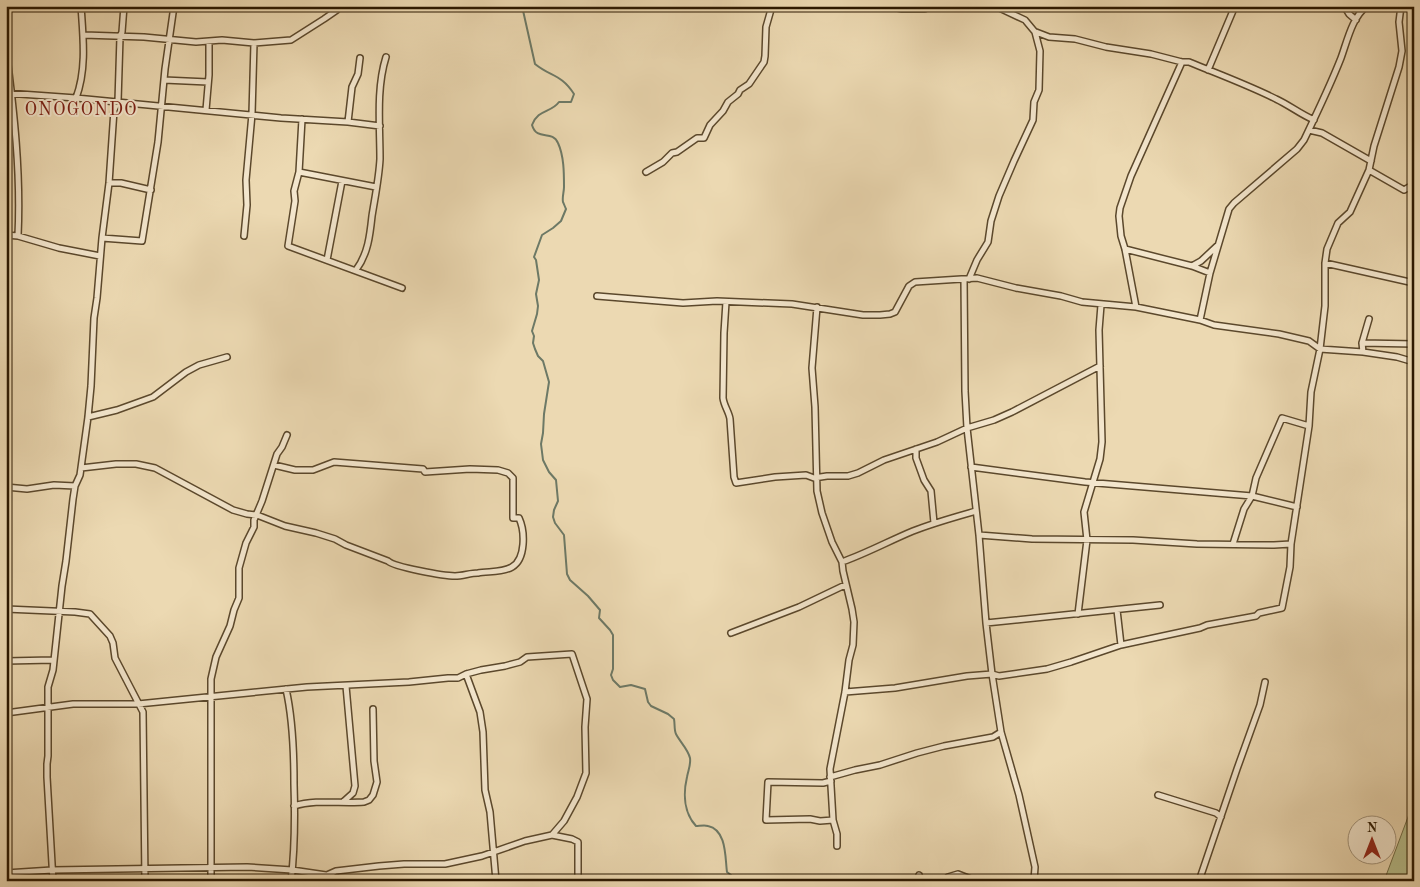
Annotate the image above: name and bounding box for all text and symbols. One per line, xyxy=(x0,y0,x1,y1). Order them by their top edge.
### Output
district label: ONOGONDO xyxy=(24,101,138,119)
north arrow xyxy=(1348,814,1398,864)
text: N xyxy=(1367,821,1378,835)

